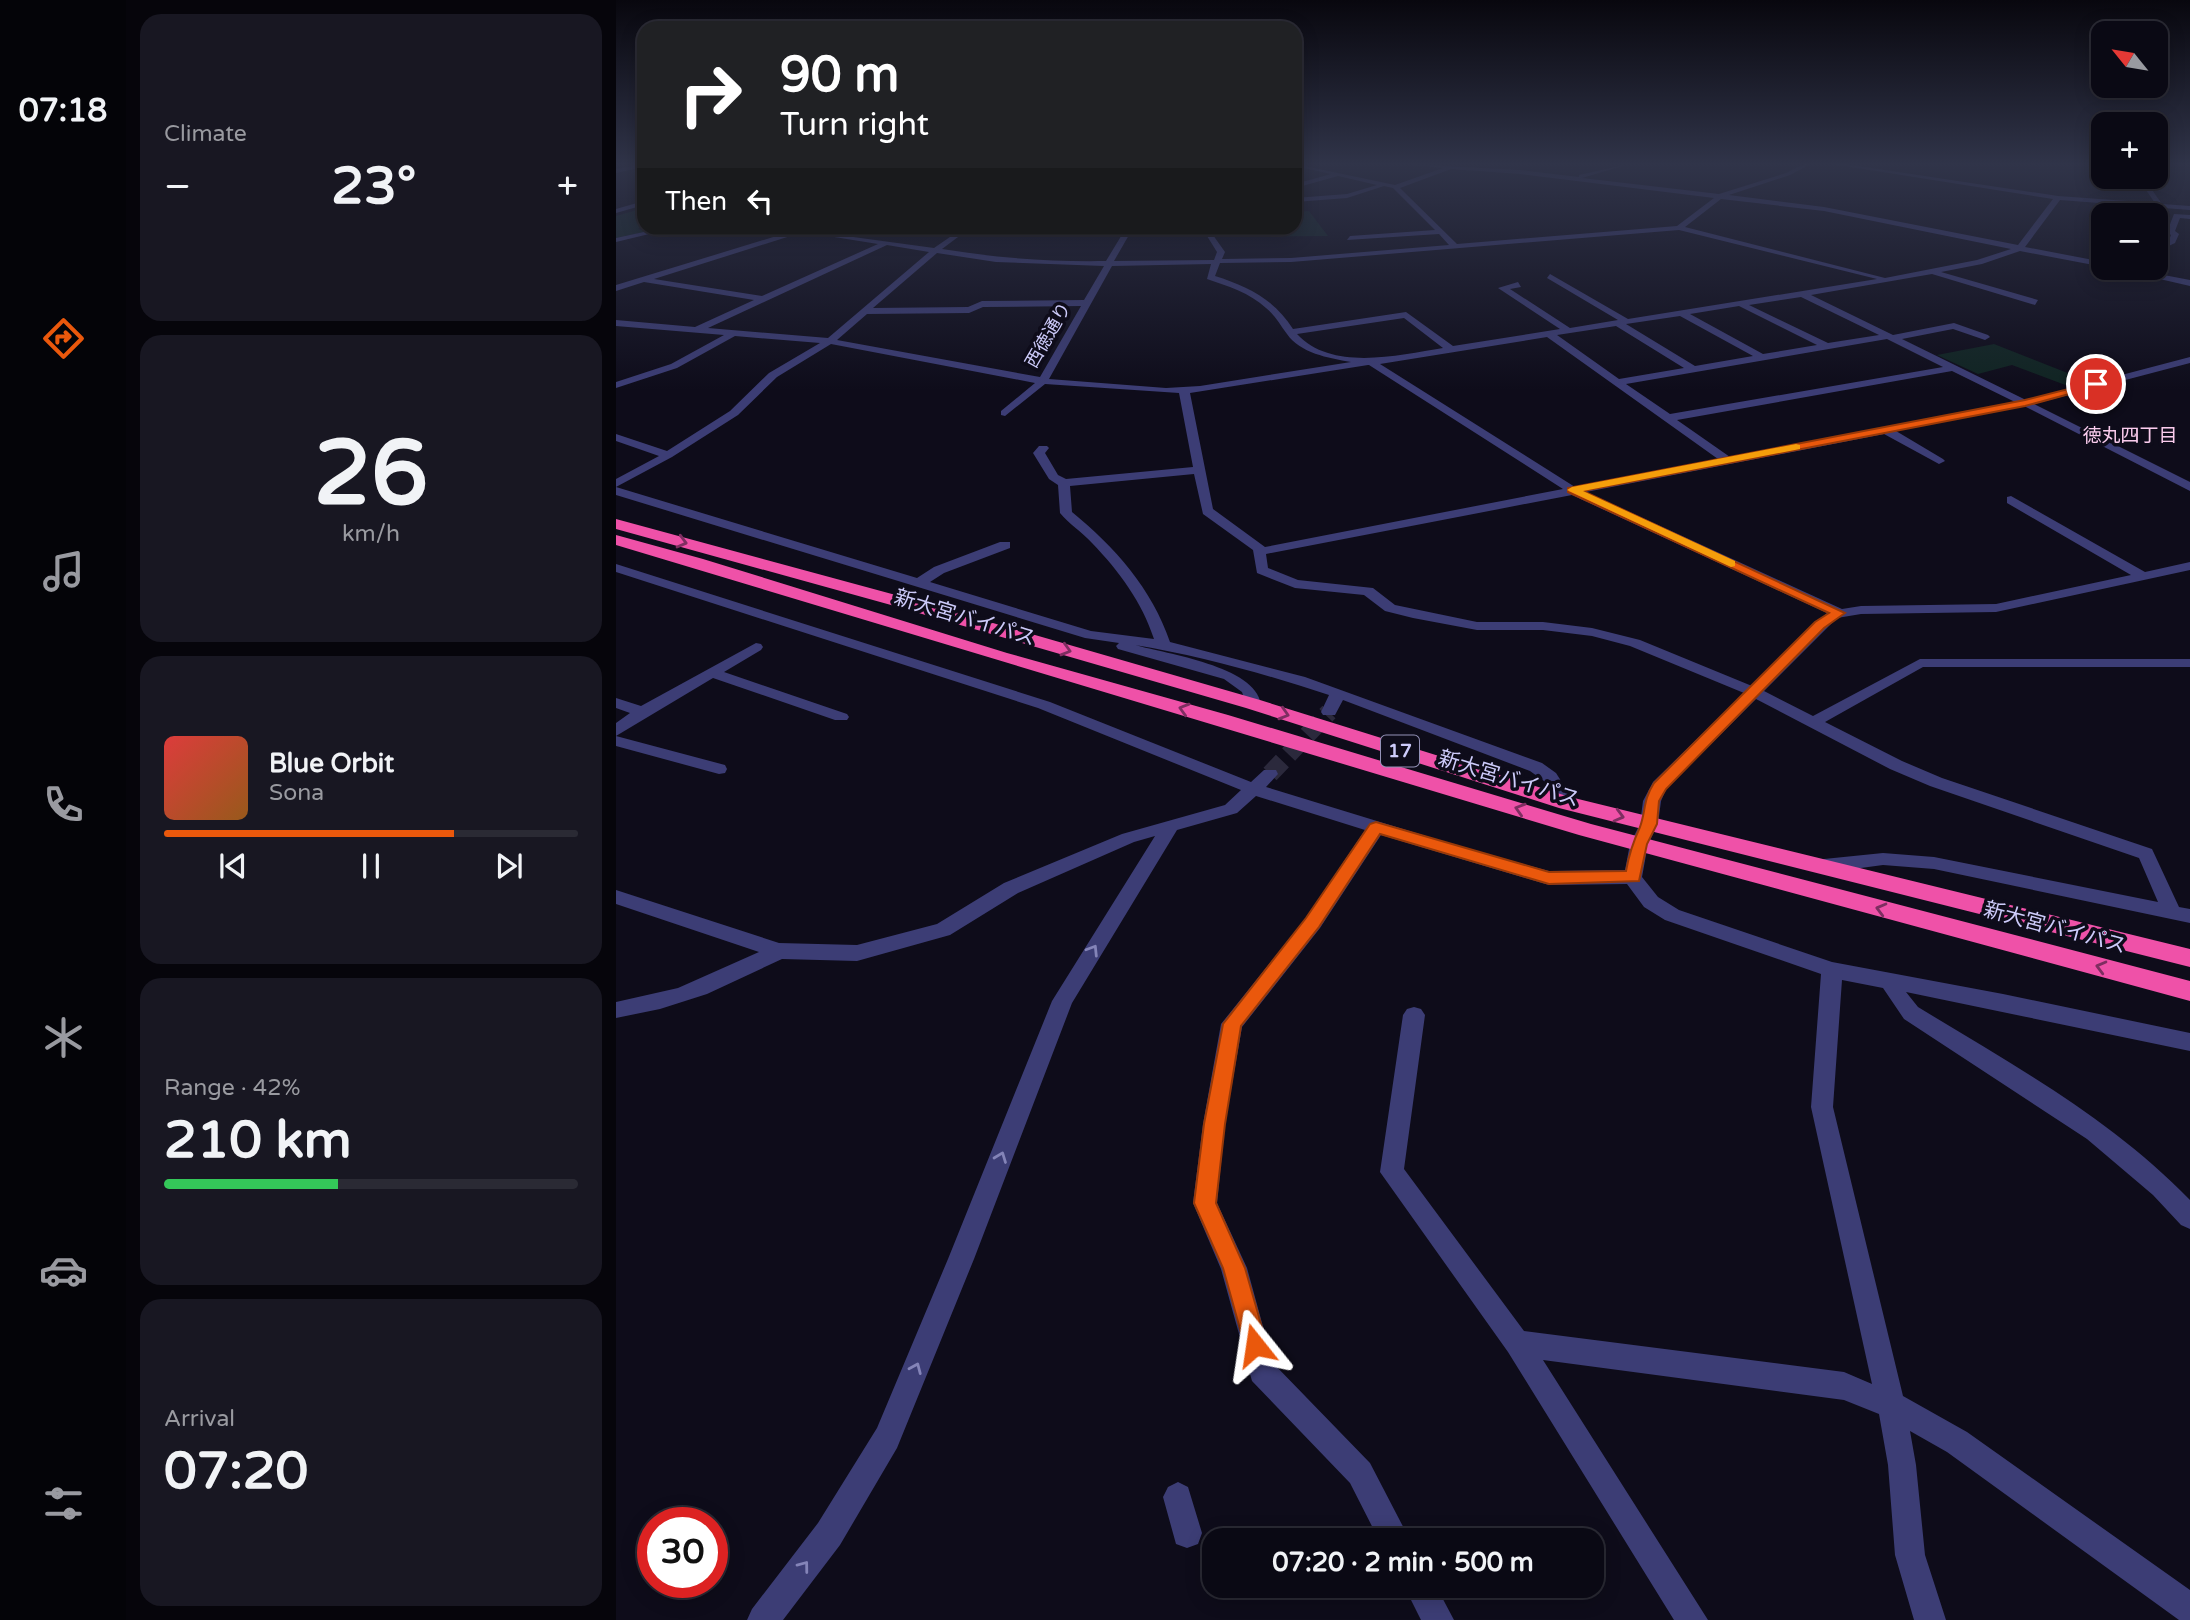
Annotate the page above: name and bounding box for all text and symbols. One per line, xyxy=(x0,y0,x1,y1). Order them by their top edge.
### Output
north arrow xyxy=(2091,21,2168,98)
map controls xyxy=(2091,21,2168,280)
text: 90 m xyxy=(780,46,899,105)
icon: right xyxy=(665,49,756,140)
text: 07:18 xyxy=(19,92,107,130)
text: Turn right xyxy=(780,106,929,144)
button: + xyxy=(2091,112,2168,189)
text: Climate xyxy=(164,120,247,148)
text: 23° xyxy=(331,155,416,218)
text: − xyxy=(164,164,191,210)
text: + xyxy=(557,164,578,210)
icon: left xyxy=(741,182,779,220)
text: Then xyxy=(665,186,727,217)
button: − xyxy=(2091,203,2168,280)
street label: 西徳通り xyxy=(1020,298,1076,372)
icon: directions xyxy=(39,314,88,363)
pin xyxy=(2066,354,2126,414)
icon: arrive xyxy=(2077,365,2115,403)
text: 26 xyxy=(314,419,428,529)
district label: 徳丸四丁目 xyxy=(2082,425,2178,447)
text: km/h xyxy=(342,520,400,548)
one-way arrow xyxy=(676,534,688,548)
icon: music xyxy=(39,547,88,596)
street label: 新大宮バイパス xyxy=(891,585,1039,651)
one-way arrow xyxy=(1060,642,1072,657)
one-way arrow xyxy=(1179,703,1191,718)
one-way arrow xyxy=(1278,706,1290,721)
road number: 17 xyxy=(1381,736,1419,766)
street label: 新大宮バイパス xyxy=(1435,746,1583,812)
text: Blue Orbit xyxy=(269,748,394,779)
text: Sona xyxy=(269,779,324,807)
icon: phone xyxy=(39,780,88,829)
one-way arrow xyxy=(1514,803,1526,818)
one-way arrow xyxy=(1613,808,1625,822)
icon: previous xyxy=(214,847,252,885)
icon: pause xyxy=(352,847,390,885)
icon: next xyxy=(490,847,528,885)
street label: 新大宮バイパス xyxy=(1981,897,2129,959)
one-way arrow xyxy=(1875,903,1887,917)
one-way arrow xyxy=(1085,945,1098,958)
one-way arrow xyxy=(2095,961,2107,975)
icon: climate xyxy=(39,1013,88,1062)
text: Range · 42% xyxy=(164,1074,300,1102)
text: 210 km xyxy=(164,1109,352,1172)
one-way arrow xyxy=(992,1152,1006,1164)
icon: car xyxy=(39,1246,88,1295)
position arrow xyxy=(1218,1308,1292,1382)
one-way arrow xyxy=(907,1363,921,1375)
text: Arrival xyxy=(164,1405,235,1433)
text: 07:20 xyxy=(164,1440,308,1503)
icon: filters xyxy=(39,1479,88,1528)
speed limit sign: 30 xyxy=(637,1507,728,1598)
text: 07:20 · 2 min · 500 m xyxy=(1272,1547,1534,1578)
one-way arrow xyxy=(796,1561,809,1574)

